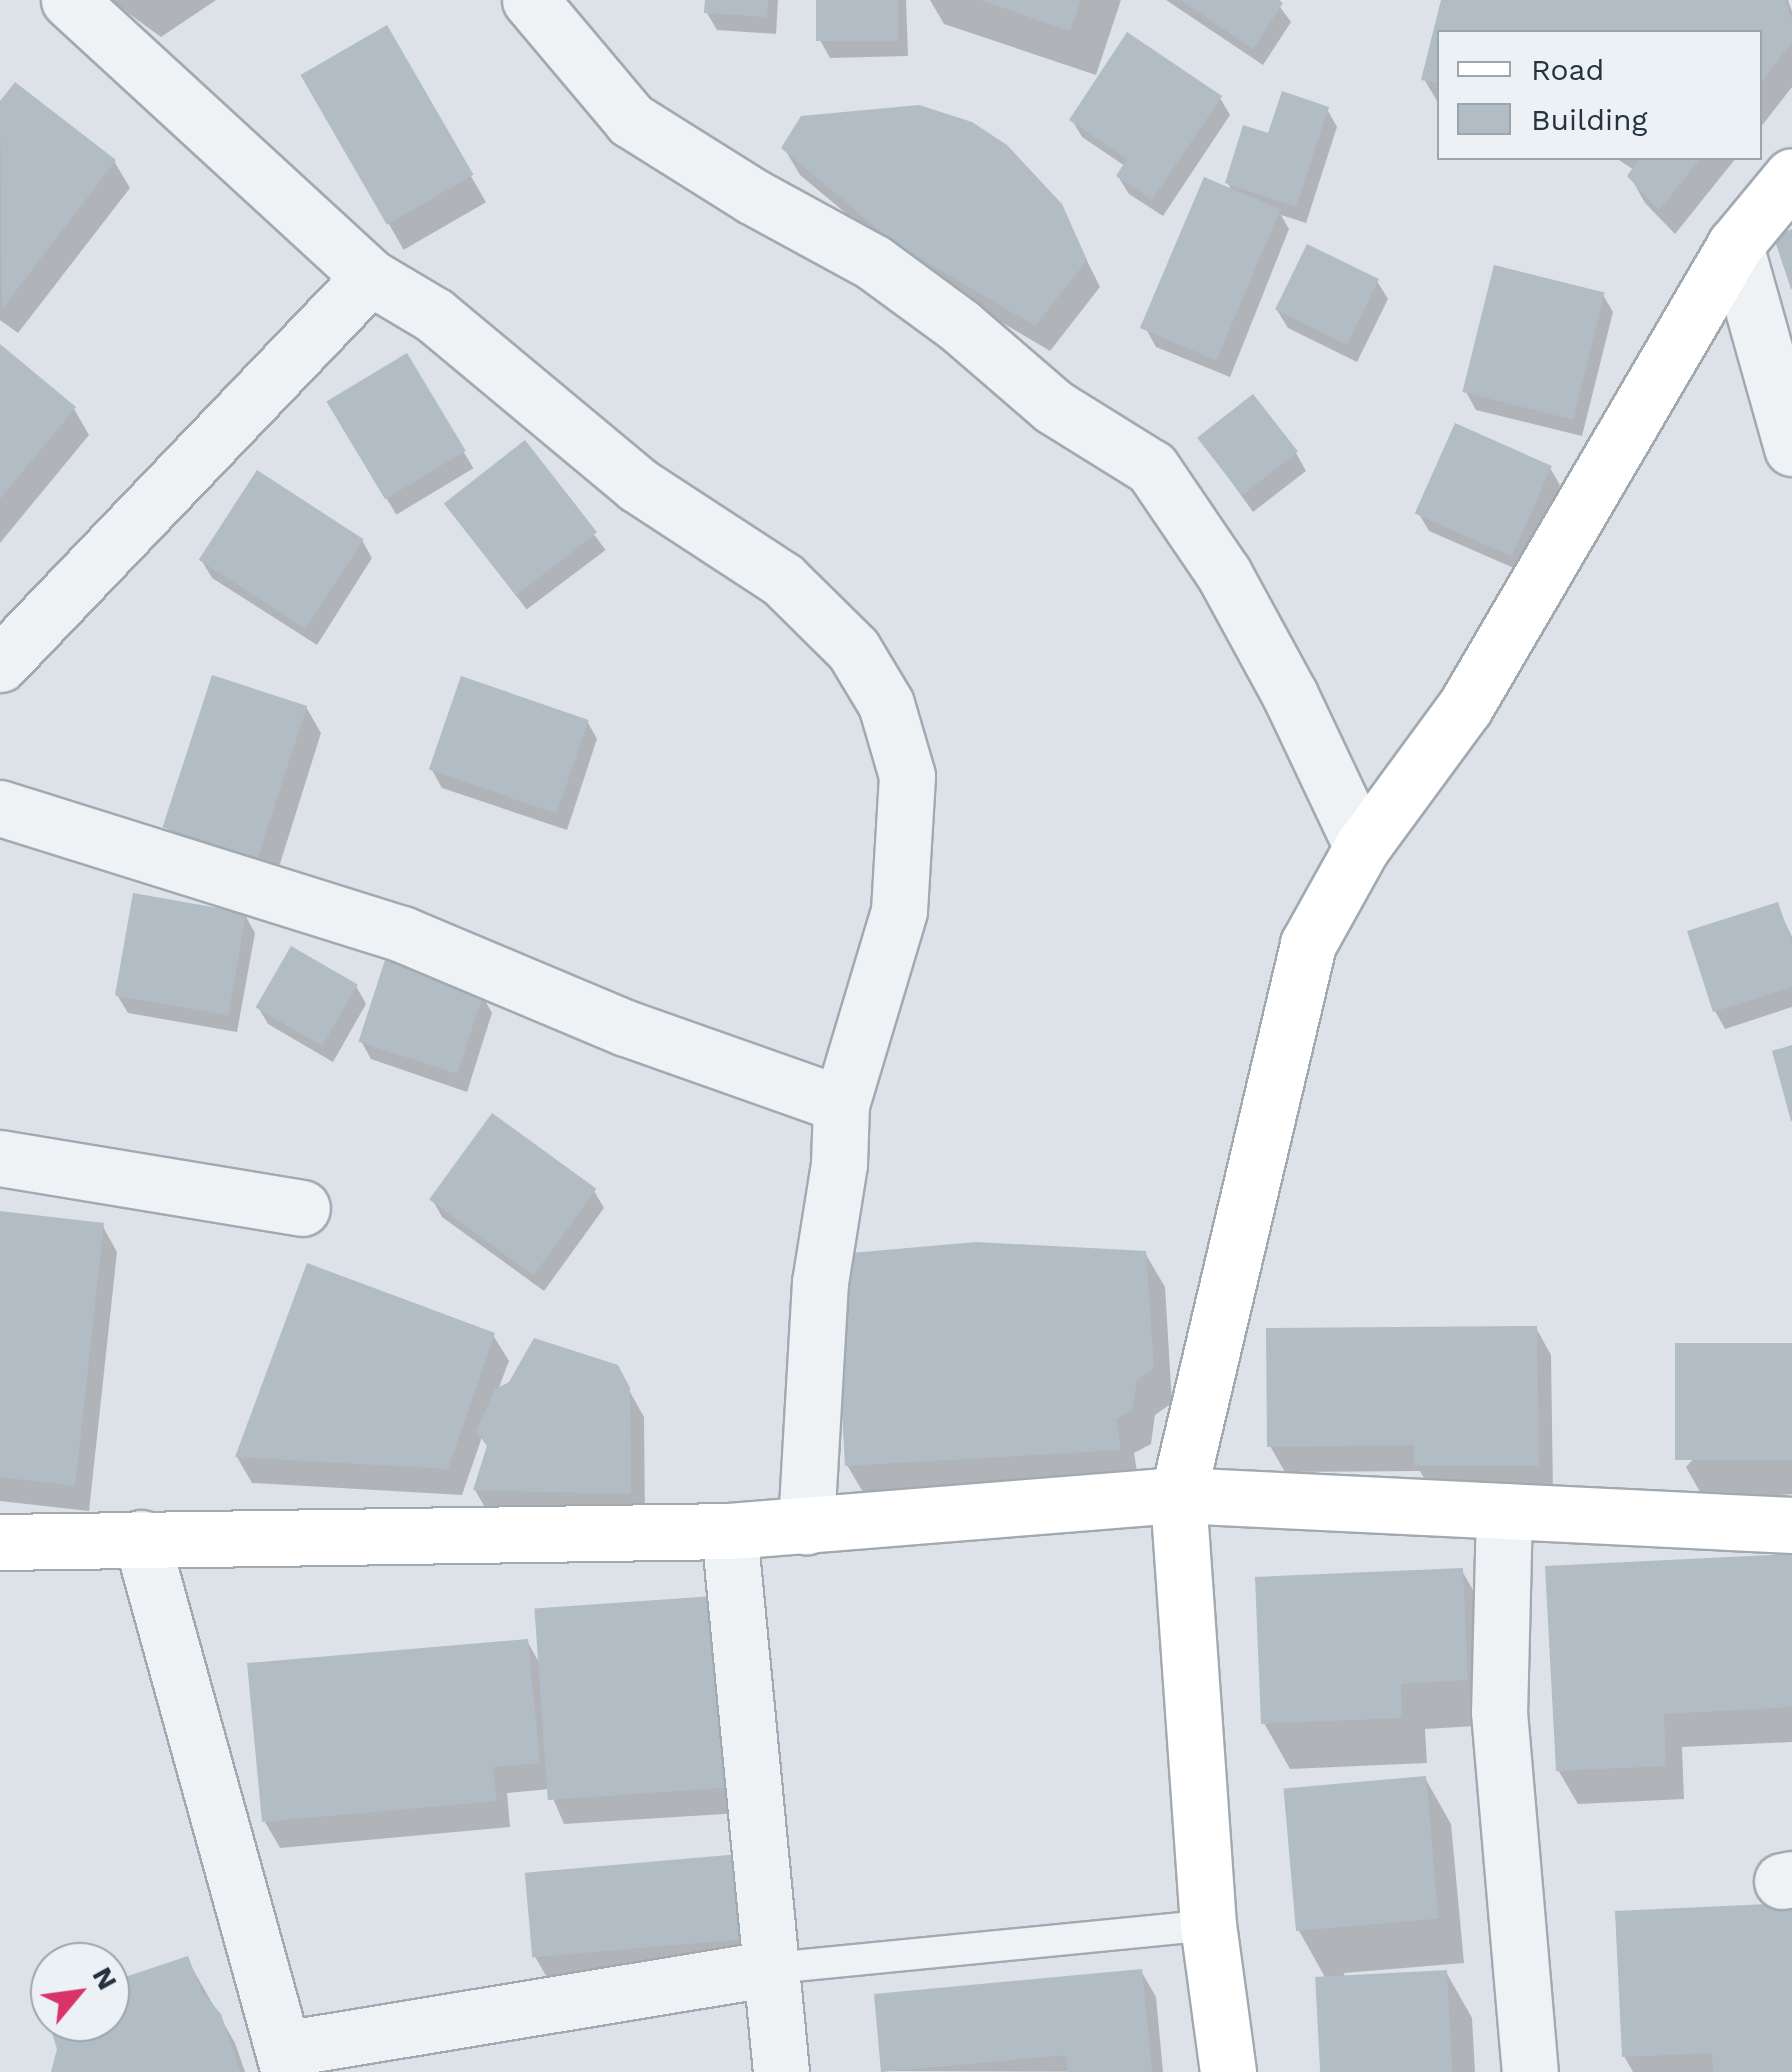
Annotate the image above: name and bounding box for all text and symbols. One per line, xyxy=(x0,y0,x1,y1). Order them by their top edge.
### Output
legend xyxy=(1437,30,1762,160)
text: Road xyxy=(1531,52,1604,87)
text: Building xyxy=(1531,102,1648,137)
north arrow xyxy=(30,1942,130,2042)
text: N xyxy=(85,1961,124,1995)

